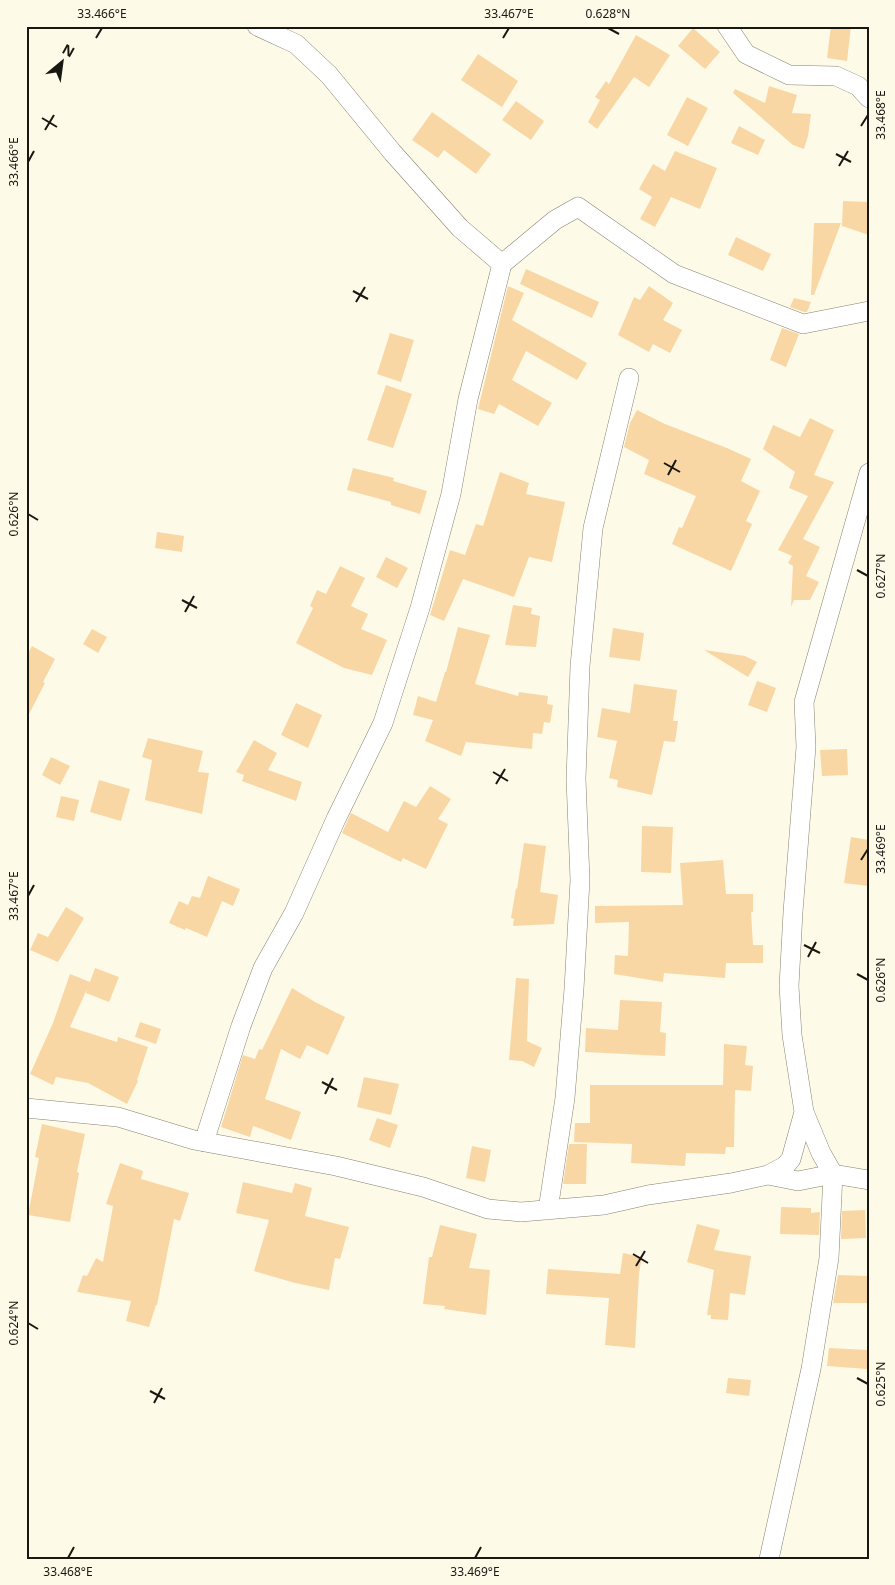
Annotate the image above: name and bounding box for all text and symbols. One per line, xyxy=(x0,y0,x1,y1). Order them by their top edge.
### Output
text: 33.466°E xyxy=(77,5,127,22)
text: 33.467°E xyxy=(484,5,534,22)
text: 0.628°N xyxy=(586,5,630,22)
north arrow xyxy=(38,38,88,88)
text: N xyxy=(59,39,78,61)
text: 33.468°E xyxy=(872,90,889,140)
text: 33.466°E xyxy=(5,137,22,187)
text: 0.626°N xyxy=(5,492,22,536)
text: 0.627°N xyxy=(872,554,889,598)
text: 33.469°E xyxy=(872,824,889,874)
text: 33.467°E xyxy=(5,871,22,921)
text: 0.626°N xyxy=(872,958,889,1002)
text: 0.624°N xyxy=(5,1301,22,1345)
text: 0.625°N xyxy=(872,1362,889,1406)
text: 33.468°E xyxy=(43,1563,93,1580)
text: 33.469°E xyxy=(450,1563,500,1580)

